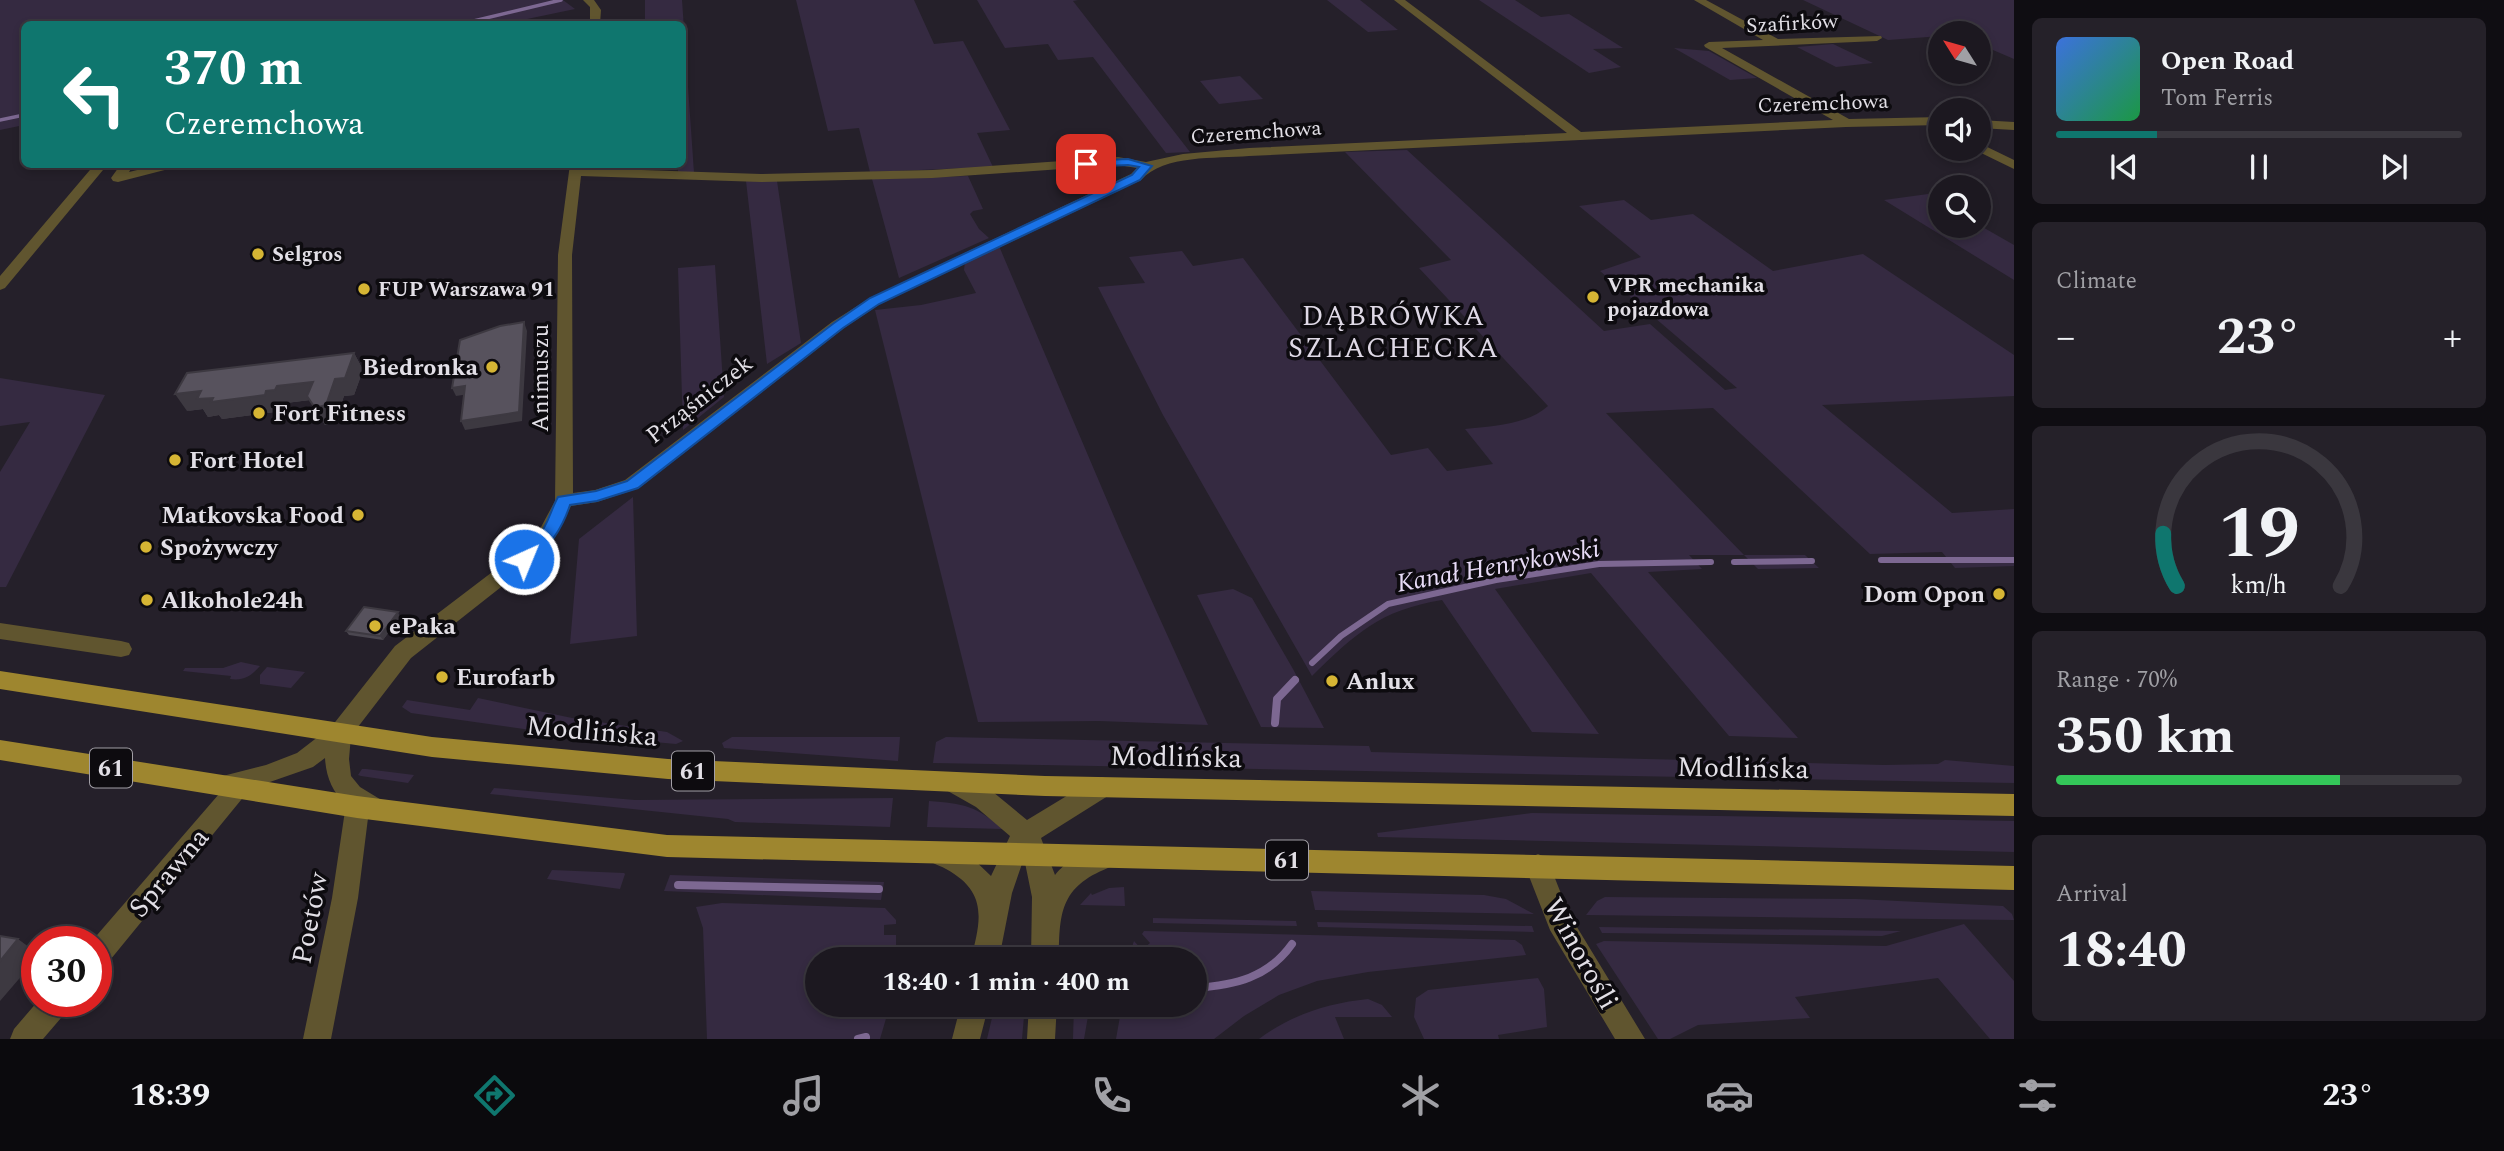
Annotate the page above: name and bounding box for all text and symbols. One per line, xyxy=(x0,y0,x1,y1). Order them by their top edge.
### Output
street label: Szafirków xyxy=(1745,6,1840,42)
north arrow xyxy=(1928,21,1992,84)
map controls xyxy=(1928,21,1991,238)
text: 370 m xyxy=(164,32,303,107)
text: Open Road xyxy=(2161,41,2294,81)
icon: left xyxy=(49,49,140,140)
text: Tom Ferris xyxy=(2161,81,2273,116)
street label: Czeremchowa xyxy=(1757,86,1890,122)
button: sound xyxy=(1928,98,1991,161)
text: Czeremchowa xyxy=(164,100,364,149)
street label: Czeremchowa xyxy=(1190,112,1323,154)
pin xyxy=(1056,134,1116,194)
icon: arrive xyxy=(1067,145,1105,183)
icon: previous xyxy=(2105,148,2143,186)
icon: pause xyxy=(2240,148,2278,186)
icon: next xyxy=(2375,148,2413,186)
button: search xyxy=(1928,175,1991,238)
place label: Selgros xyxy=(272,239,342,271)
marker: Selgros xyxy=(250,246,266,262)
text: Climate xyxy=(2056,264,2137,299)
place label: VPR mechanika pojazdowa xyxy=(1607,270,1765,326)
place label: FUP Warszawa 91 xyxy=(378,274,555,306)
marker: FUP Warszawa 91 xyxy=(356,281,372,297)
marker: VPR mechanika pojazdowa xyxy=(1585,289,1601,305)
district label: DĄBRÓWKA SZLACHECKA xyxy=(1288,295,1500,370)
text: 23° xyxy=(2217,298,2301,377)
text: − xyxy=(2056,309,2075,367)
text: + xyxy=(2443,309,2462,367)
street label: Animuszu xyxy=(523,324,559,432)
street label: Prząśniczek xyxy=(638,346,761,453)
place label: Biedronka xyxy=(362,350,479,386)
marker: Biedronka xyxy=(484,359,500,375)
place label: Fort Fitness xyxy=(273,396,406,432)
marker: Fort Fitness xyxy=(251,405,267,421)
place label: Fort Hotel xyxy=(189,443,305,479)
marker: Fort Hotel xyxy=(167,452,183,468)
text: 19 xyxy=(2218,479,2300,590)
place label: Matkovska Food xyxy=(161,498,344,534)
marker: Matkovska Food xyxy=(350,507,366,523)
position arrow xyxy=(487,522,561,596)
water label: Kanał Henrykowski xyxy=(1393,528,1603,604)
place label: Spożywczy xyxy=(160,530,279,566)
marker: Spożywczy xyxy=(138,539,154,555)
text: km/h xyxy=(2231,566,2287,604)
place label: Dom Opon xyxy=(1863,577,1985,613)
place label: Alkohole24h xyxy=(161,583,304,619)
marker: Dom Opon xyxy=(1991,586,2007,602)
marker: Alkohole24h xyxy=(139,592,155,608)
place label: ePaka xyxy=(389,609,457,645)
marker: ePaka xyxy=(367,618,383,634)
place label: Eurofarb xyxy=(456,660,555,696)
text: Range · 70% xyxy=(2056,663,2177,698)
place label: Anlux xyxy=(1346,664,1415,700)
marker: Eurofarb xyxy=(434,669,450,685)
marker: Anlux xyxy=(1324,673,1340,689)
text: 350 km xyxy=(2056,697,2235,776)
street label: Modlińska xyxy=(524,704,660,759)
street label: Modlińska xyxy=(1110,735,1243,780)
street label: Modlińska xyxy=(1677,746,1810,791)
road number: 61 xyxy=(90,748,132,788)
road number: 61 xyxy=(672,751,714,790)
street label: Sprawna xyxy=(118,818,220,928)
road number: 61 xyxy=(1266,840,1308,880)
street label: Poetów xyxy=(281,868,341,968)
text: Arrival xyxy=(2056,877,2128,912)
street label: Winorośli xyxy=(1532,890,1629,1018)
text: 18:40 xyxy=(2056,911,2187,990)
speed limit sign: 30 xyxy=(21,926,112,1017)
text: 18:40 · 1 min · 400 m xyxy=(882,962,1130,1002)
text: 18:39 xyxy=(130,1071,210,1120)
icon: directions xyxy=(470,1071,519,1120)
icon: music xyxy=(779,1071,828,1120)
icon: phone xyxy=(1087,1071,1136,1120)
icon: climate xyxy=(1396,1071,1445,1120)
icon: car xyxy=(1705,1071,1754,1120)
icon: filters xyxy=(2013,1071,2062,1120)
text: 23° xyxy=(2322,1071,2374,1120)

